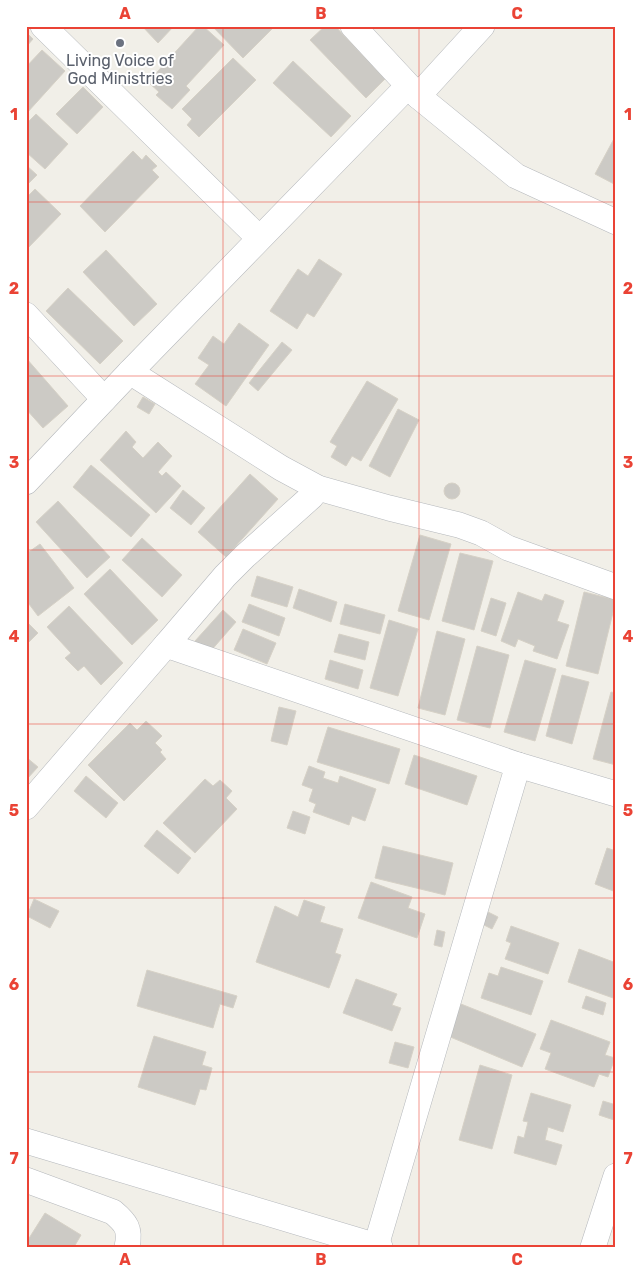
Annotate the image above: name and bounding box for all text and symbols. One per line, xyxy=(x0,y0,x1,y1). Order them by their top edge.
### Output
text: A xyxy=(119,4,131,23)
text: B xyxy=(315,4,327,23)
text: C xyxy=(511,4,523,23)
marker: Living Voice of God Ministries xyxy=(114,37,126,49)
place label: Living Voice of God Ministries xyxy=(66,51,175,88)
text: 1 xyxy=(10,105,18,124)
text: 1 xyxy=(624,105,632,124)
text: 2 xyxy=(9,279,19,298)
text: 2 xyxy=(623,279,633,298)
text: 3 xyxy=(9,453,19,472)
text: 3 xyxy=(623,453,633,472)
text: 4 xyxy=(9,627,20,646)
text: 4 xyxy=(623,627,634,646)
text: 5 xyxy=(9,801,19,820)
text: 5 xyxy=(623,801,633,820)
text: 6 xyxy=(9,975,19,994)
text: 6 xyxy=(623,975,633,994)
text: 7 xyxy=(9,1149,19,1168)
text: 7 xyxy=(623,1149,633,1168)
text: A xyxy=(119,1250,131,1269)
text: B xyxy=(315,1250,327,1269)
text: C xyxy=(511,1250,523,1269)

